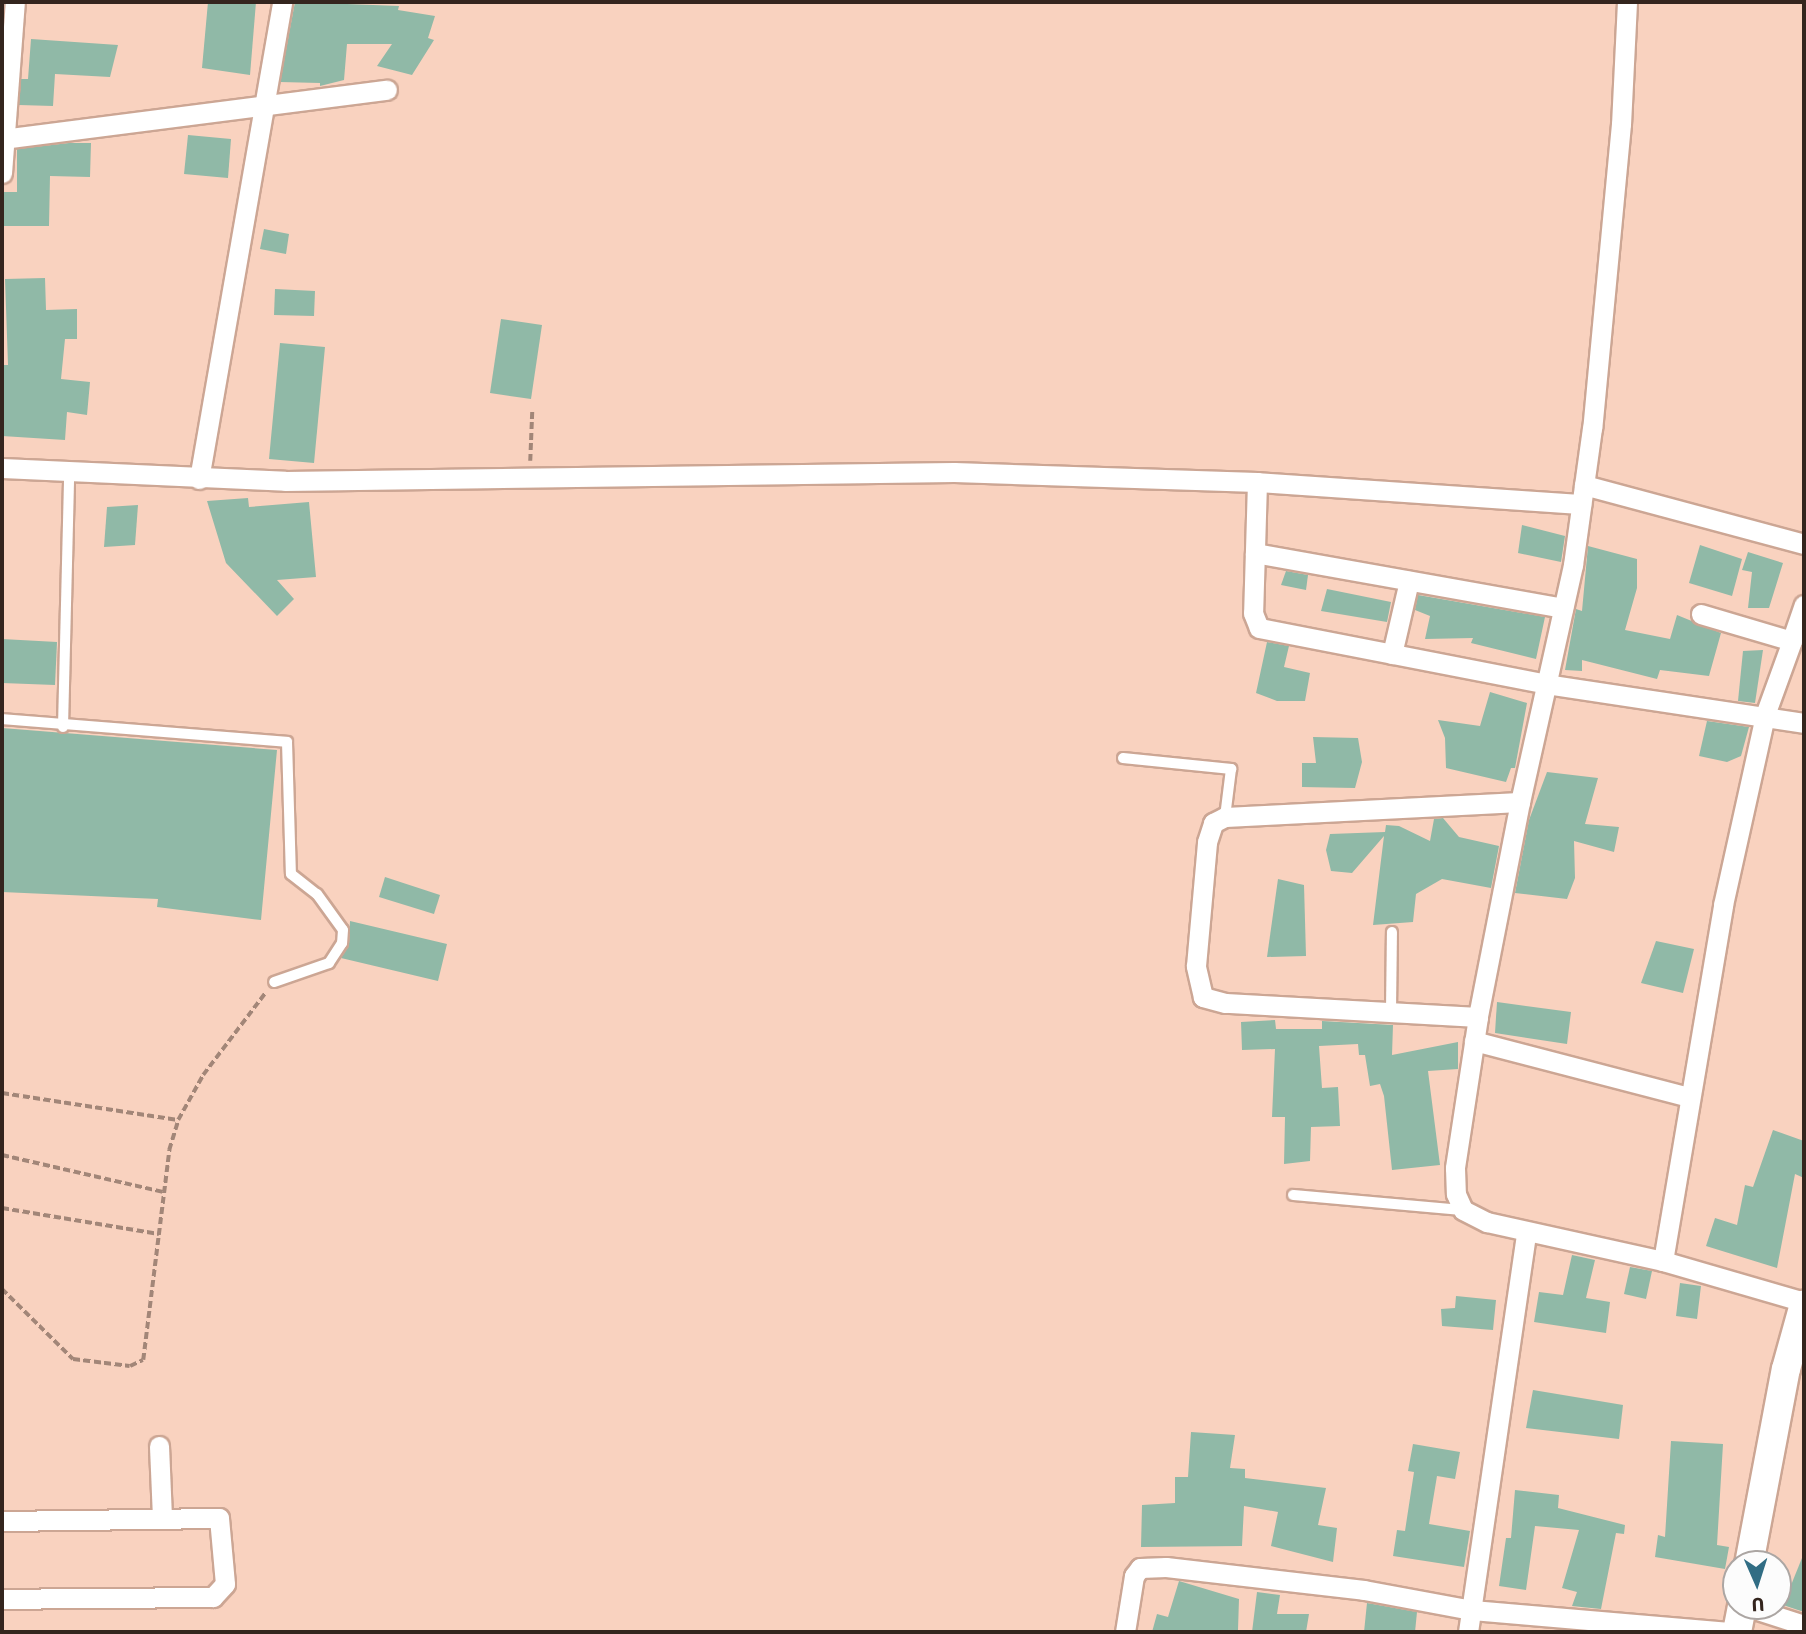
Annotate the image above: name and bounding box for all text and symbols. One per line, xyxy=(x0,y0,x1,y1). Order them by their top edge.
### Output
north arrow xyxy=(1722,1550,1792,1620)
text: U xyxy=(1751,1592,1765,1616)

